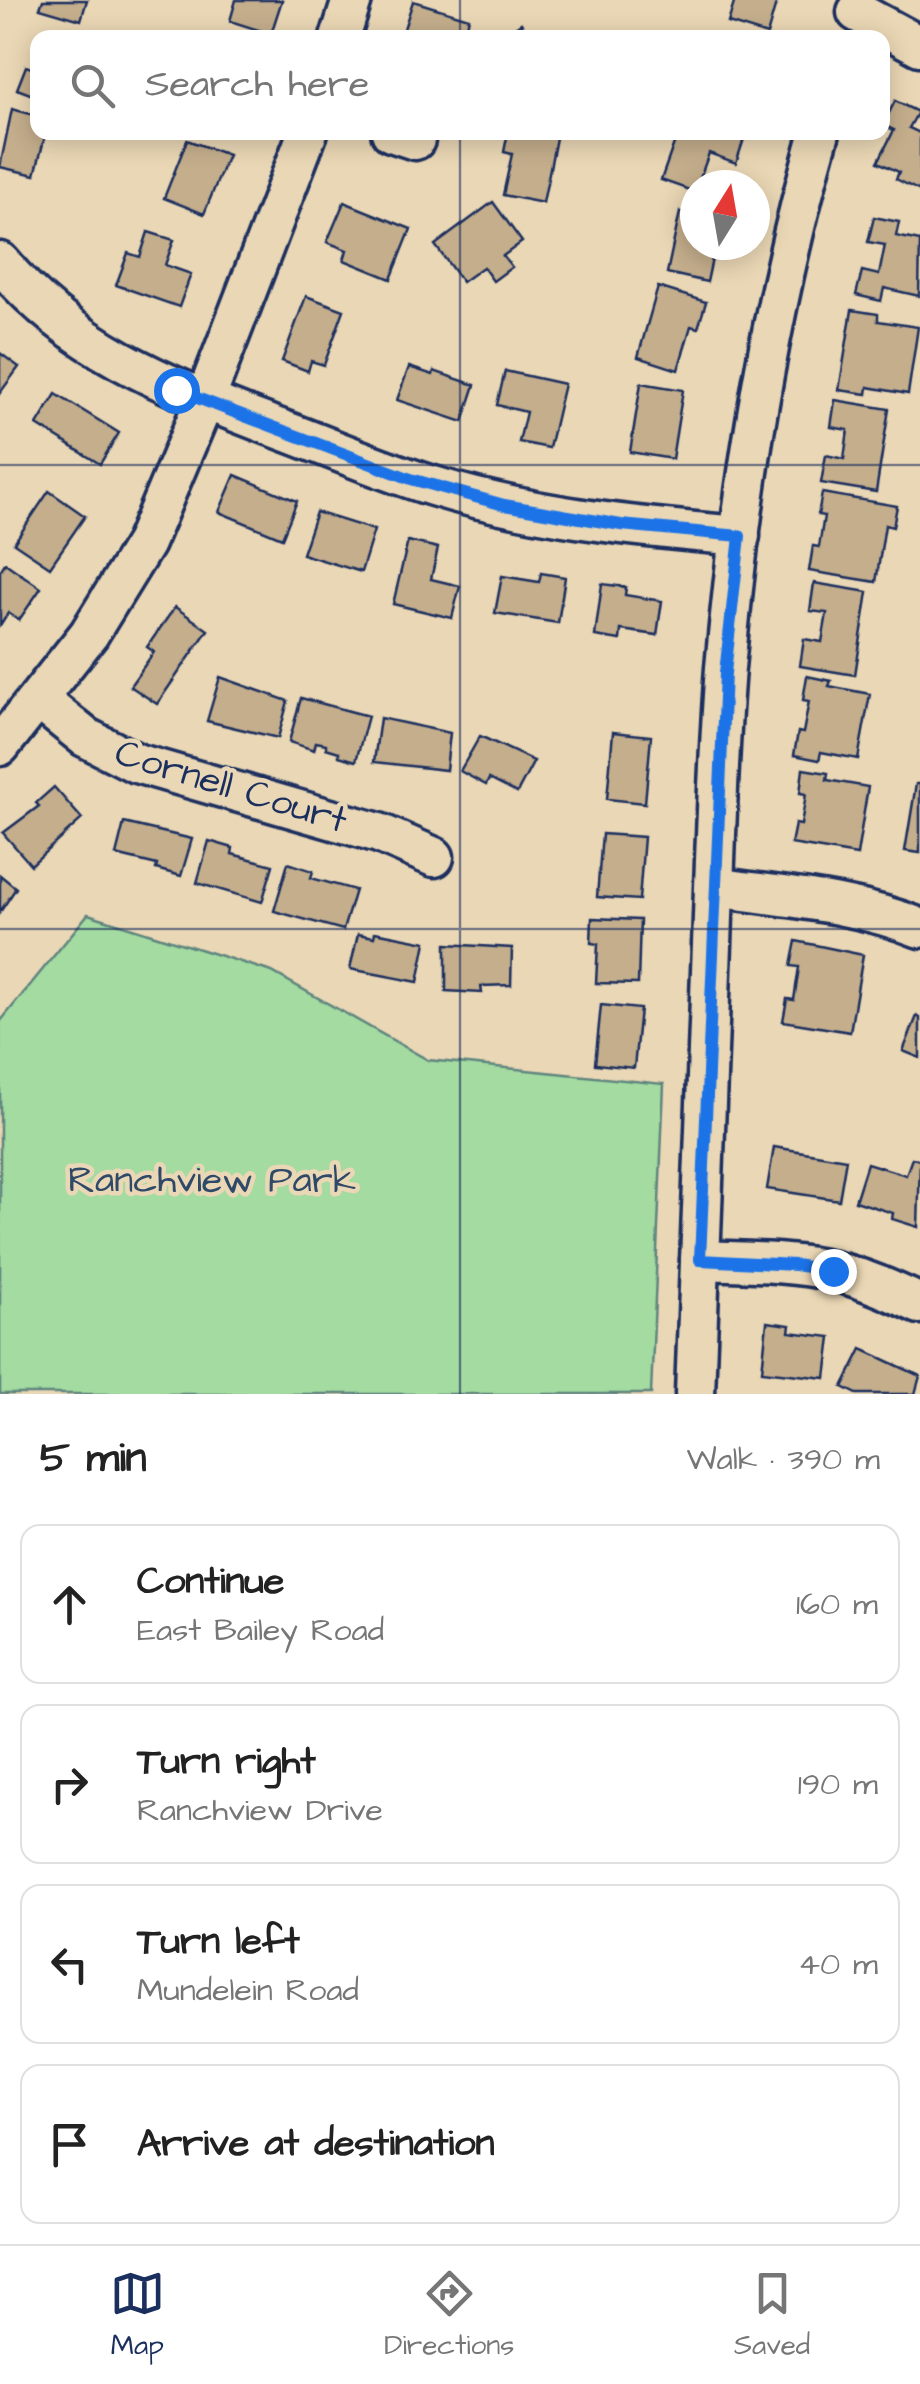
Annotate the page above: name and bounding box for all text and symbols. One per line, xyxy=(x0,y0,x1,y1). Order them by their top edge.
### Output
search box xyxy=(30,30,890,140)
icon: search xyxy=(65,58,120,113)
text: Search here xyxy=(145,59,369,111)
north arrow xyxy=(680,170,770,260)
route start xyxy=(154,368,200,414)
street label: Cornell Court xyxy=(109,727,353,847)
park label: Ranchview Park xyxy=(68,1155,356,1207)
route end xyxy=(811,1249,857,1295)
text: 5 min xyxy=(40,1430,147,1488)
text: Walk · 390 m xyxy=(686,1437,880,1482)
text: Continue xyxy=(137,1556,284,1608)
icon: ahead xyxy=(42,1577,97,1632)
text: 160 m xyxy=(796,1582,878,1627)
text: East Bailey Road xyxy=(137,1608,384,1653)
text: Turn right xyxy=(137,1736,316,1788)
icon: right xyxy=(42,1757,97,1812)
text: 190 m xyxy=(798,1762,878,1807)
text: Ranchview Drive xyxy=(137,1788,383,1833)
text: Turn left xyxy=(137,1916,300,1968)
icon: left xyxy=(42,1937,97,1992)
text: 40 m xyxy=(798,1942,878,1987)
text: Mundelein Road xyxy=(137,1968,359,2013)
icon: arrive xyxy=(42,2117,97,2172)
text: Arrive at destination xyxy=(137,2118,494,2170)
tab: Map xyxy=(110,2266,165,2365)
tab: Directions xyxy=(384,2266,514,2365)
tab: Saved xyxy=(734,2266,810,2365)

